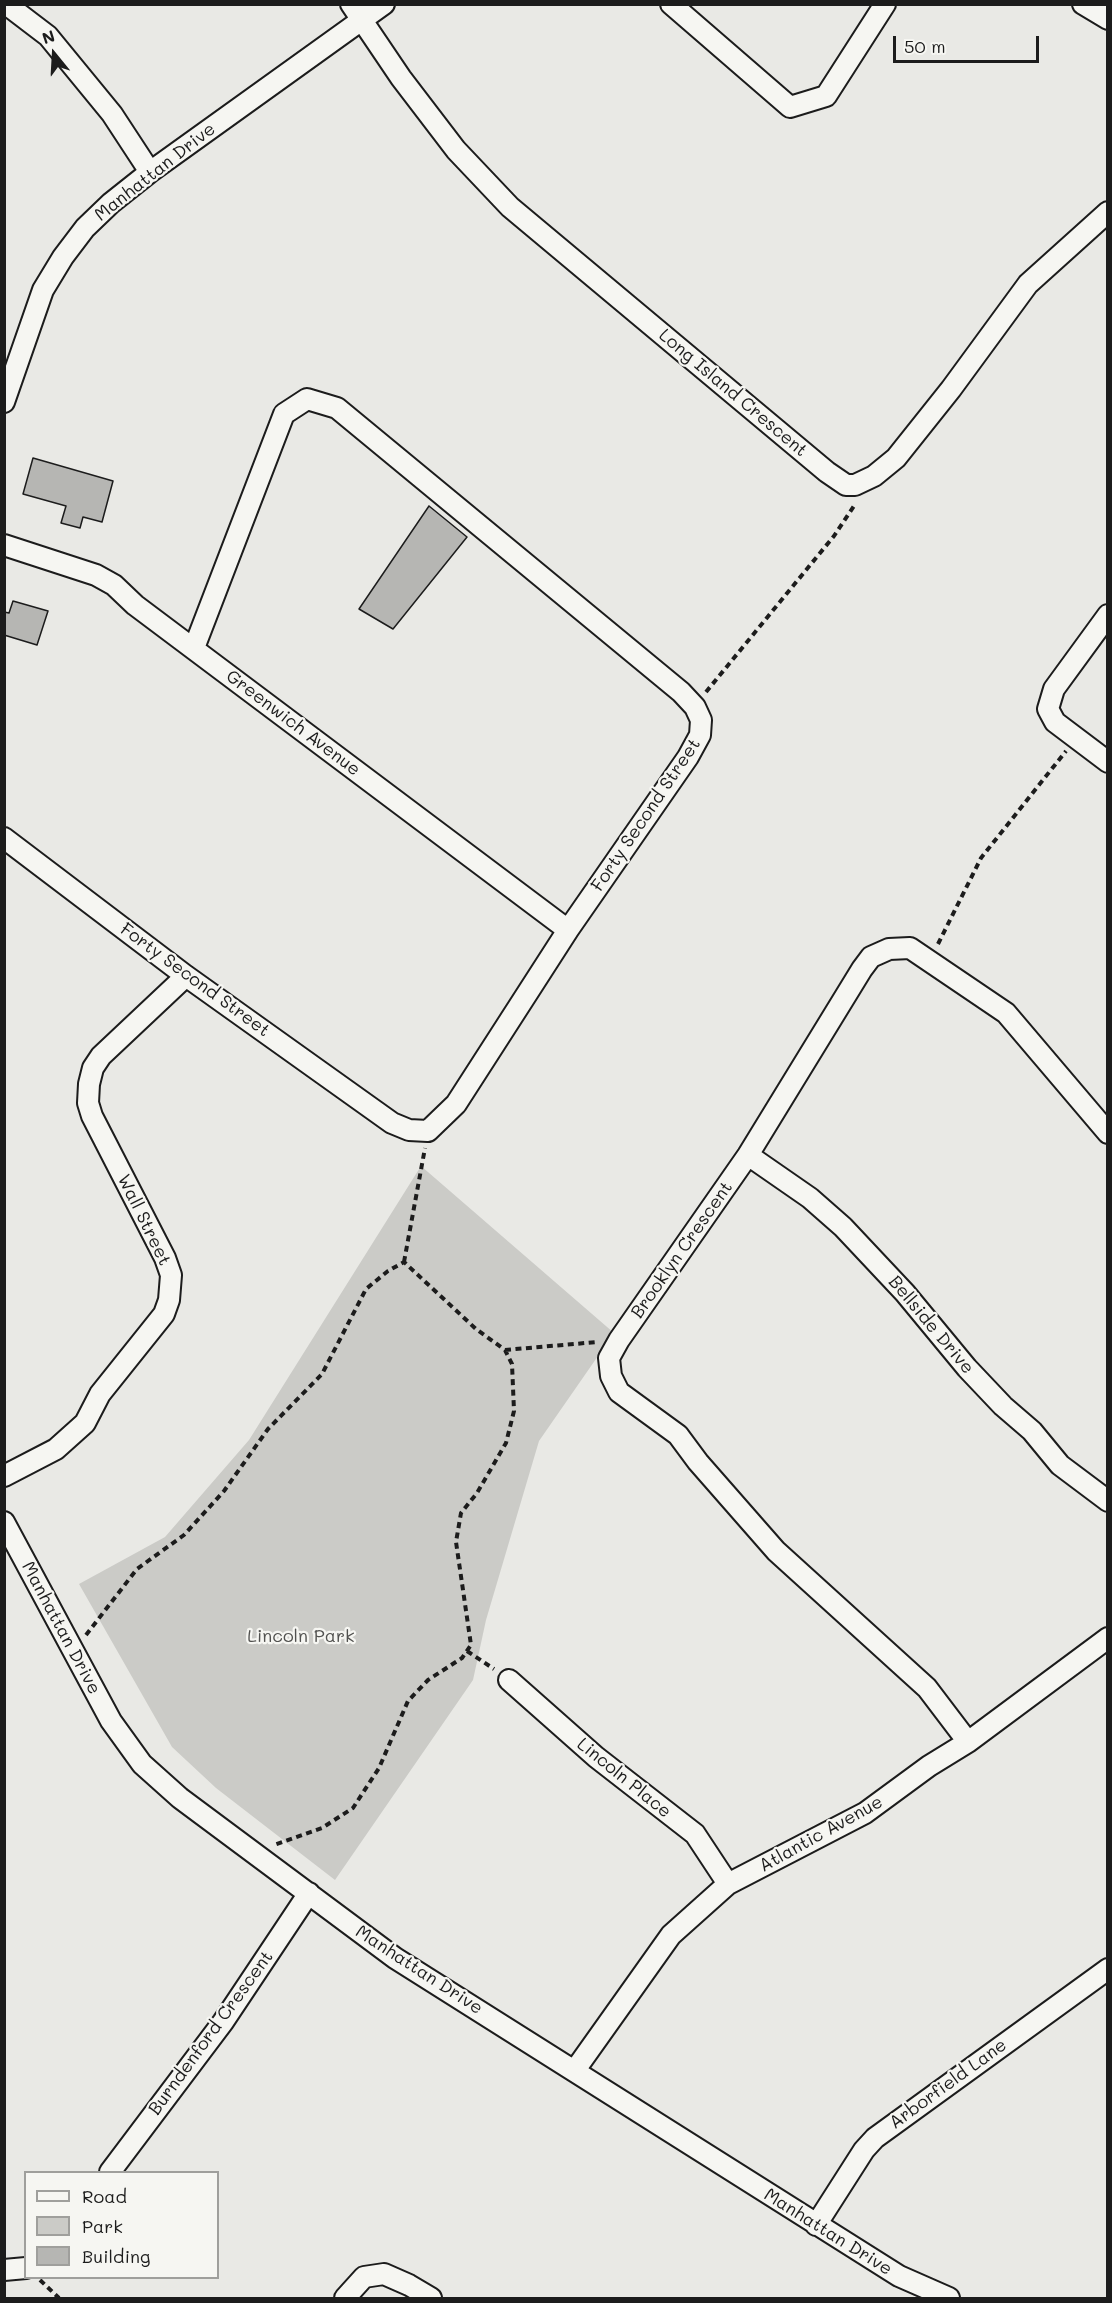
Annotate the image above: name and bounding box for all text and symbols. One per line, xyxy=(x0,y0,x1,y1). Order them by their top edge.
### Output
north arrow xyxy=(24,24,84,84)
scale bar xyxy=(896,24,1042,62)
text: N xyxy=(39,25,57,48)
text: 50 m xyxy=(904,34,946,58)
street label: Manhattan Drive xyxy=(90,118,220,226)
street label: Long Island Crescent xyxy=(654,325,812,461)
street label: Greenwich Avenue xyxy=(221,665,365,781)
street label: Forty Second Street xyxy=(587,734,705,896)
street label: Forty Second Street xyxy=(116,918,274,1042)
street label: Wall Street xyxy=(113,1171,175,1269)
street label: Brooklyn Crescent xyxy=(627,1177,737,1323)
street label: Bellside Drive xyxy=(884,1272,978,1378)
street label: Manhattan Drive xyxy=(17,1558,105,1698)
park label: Lincoln Park xyxy=(247,1625,355,1647)
street label: Lincoln Place xyxy=(573,1733,675,1823)
street label: Atlantic Avenue xyxy=(755,1791,887,1877)
street label: Manhattan Drive xyxy=(351,1921,487,2019)
street label: Burndenford Crescent xyxy=(144,1947,278,2119)
street label: Arborfield Lane xyxy=(885,2034,1011,2134)
legend xyxy=(24,2171,219,2279)
text: Road xyxy=(82,2184,127,2208)
street label: Manhattan Drive xyxy=(760,2184,896,2280)
text: Park xyxy=(82,2214,123,2238)
text: Building xyxy=(82,2244,150,2268)

